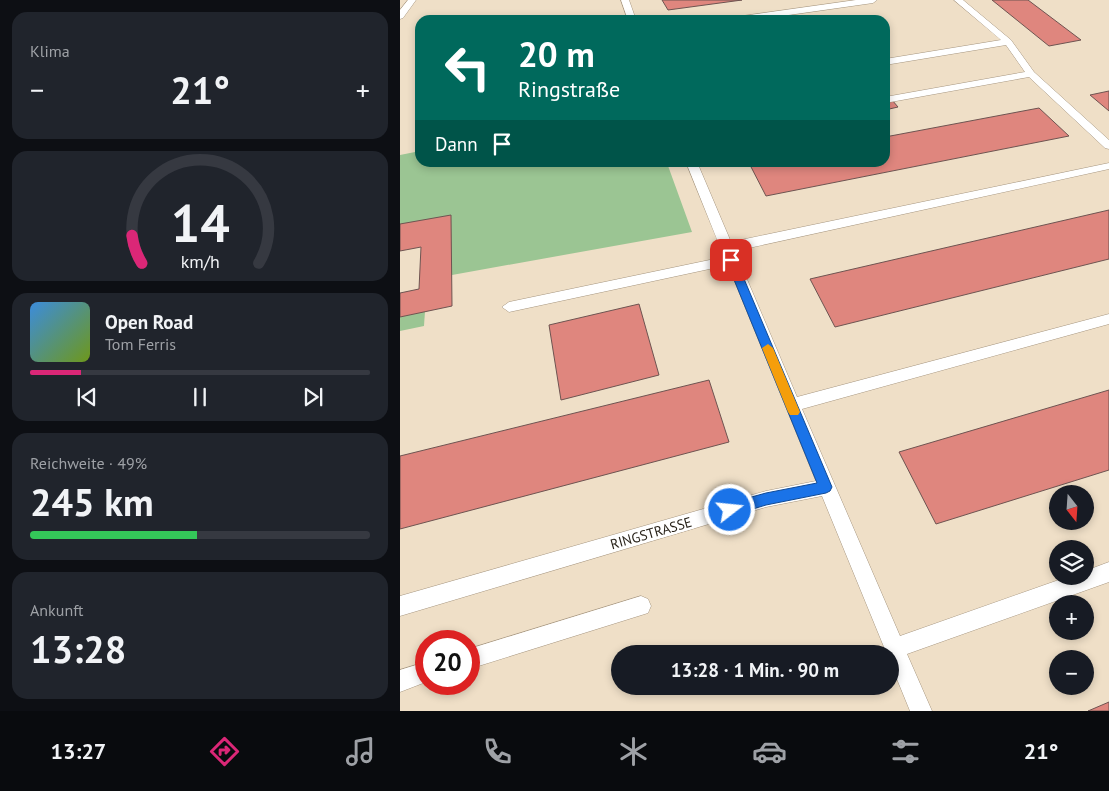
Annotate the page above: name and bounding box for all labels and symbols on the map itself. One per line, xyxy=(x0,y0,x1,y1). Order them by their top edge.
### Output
pin xyxy=(710,239,752,281)
position arrow xyxy=(703,483,755,535)
north arrow xyxy=(1049,485,1094,530)
street label: RINGSTRASSE xyxy=(608,513,694,553)
speed limit sign: 20 xyxy=(415,630,480,695)

